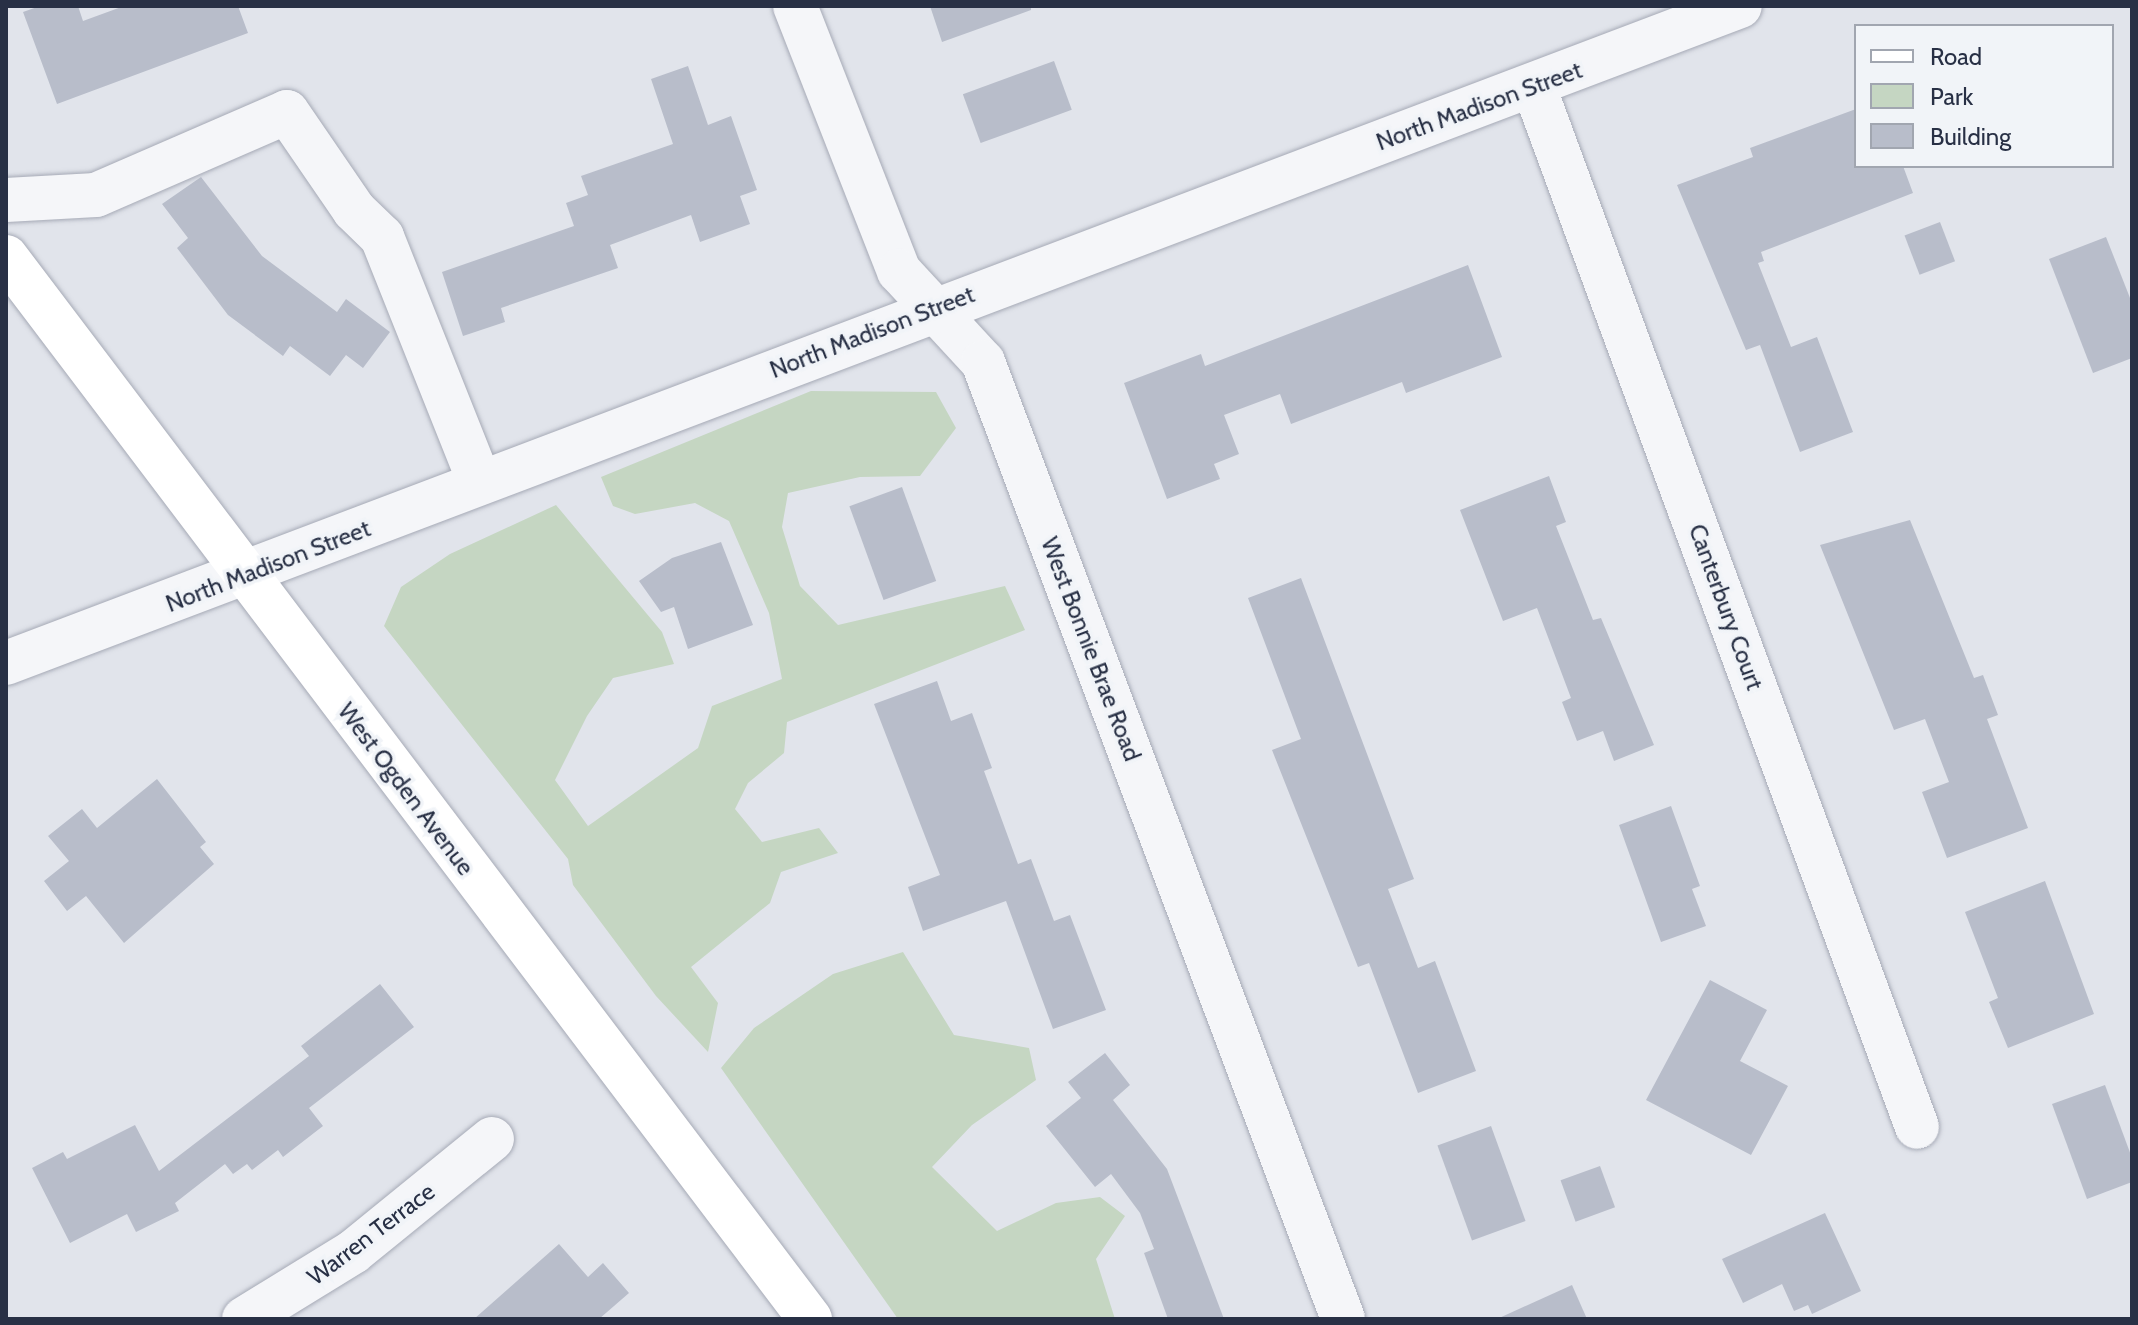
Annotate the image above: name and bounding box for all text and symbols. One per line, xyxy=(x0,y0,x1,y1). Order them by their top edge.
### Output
legend xyxy=(1854,24,2114,168)
text: Road xyxy=(1930,42,1982,71)
street label: North Madison Street xyxy=(1372,55,1586,157)
text: Park xyxy=(1930,82,1973,111)
text: Building xyxy=(1930,122,2011,151)
street label: North Madison Street xyxy=(766,280,978,384)
street label: North Madison Street xyxy=(162,514,374,618)
street label: Canterbury Court xyxy=(1683,520,1769,694)
street label: West Bonnie Brae Road xyxy=(1035,533,1147,765)
street label: West Ogden Avenue xyxy=(332,697,480,881)
street label: Warren Terrace xyxy=(302,1177,440,1291)

